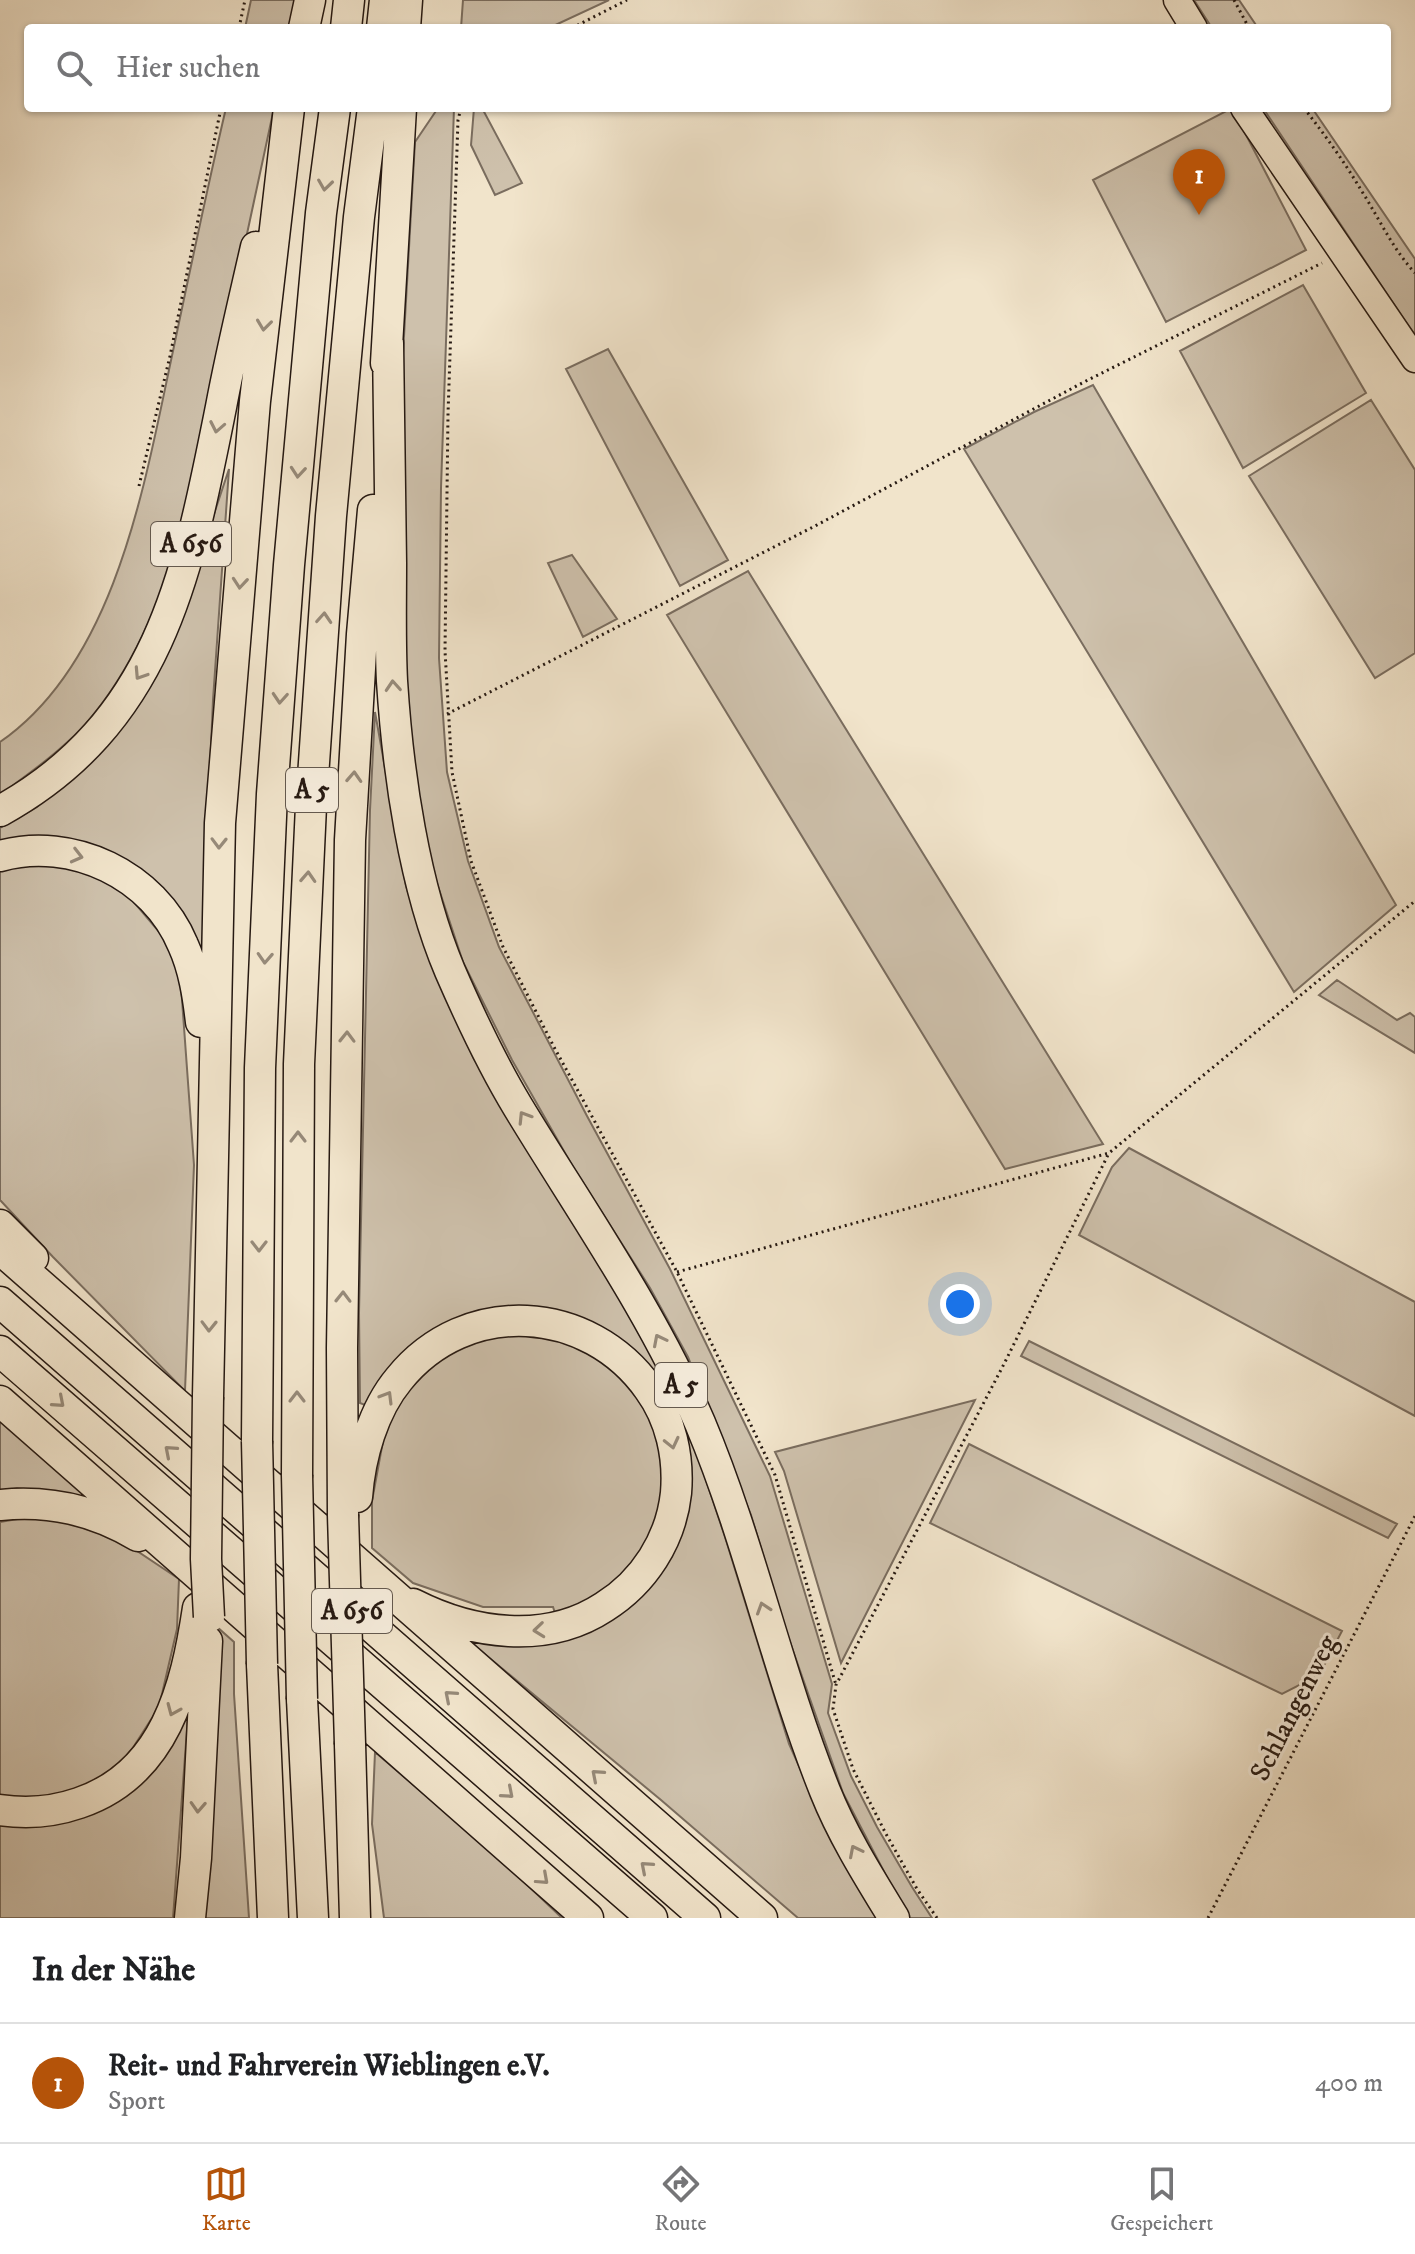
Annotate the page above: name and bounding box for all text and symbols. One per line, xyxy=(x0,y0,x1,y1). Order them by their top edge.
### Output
search box xyxy=(24,24,1391,112)
icon: search xyxy=(52,46,96,90)
text: Hier suchen xyxy=(116,50,260,87)
pin: 1 xyxy=(1173,149,1225,215)
one-way arrow xyxy=(316,179,333,192)
one-way arrow xyxy=(256,318,273,331)
one-way arrow xyxy=(209,420,226,433)
one-way arrow xyxy=(289,466,306,479)
road number: A 656 xyxy=(151,522,231,566)
one-way arrow xyxy=(232,577,249,590)
one-way arrow xyxy=(315,611,332,624)
one-way arrow xyxy=(135,665,150,679)
one-way arrow xyxy=(385,679,402,692)
one-way arrow xyxy=(271,692,288,705)
road number: A 5 xyxy=(286,768,338,812)
one-way arrow xyxy=(345,770,362,783)
one-way arrow xyxy=(211,837,228,850)
one-way arrow xyxy=(69,847,83,864)
one-way arrow xyxy=(299,870,316,883)
one-way arrow xyxy=(257,952,274,965)
one-way arrow xyxy=(338,1030,356,1043)
one-way arrow xyxy=(519,1112,534,1126)
one-way arrow xyxy=(289,1130,307,1143)
one-way arrow xyxy=(250,1240,268,1253)
your location xyxy=(940,1284,980,1324)
one-way arrow xyxy=(334,1290,352,1303)
one-way arrow xyxy=(200,1320,218,1333)
one-way arrow xyxy=(653,1333,668,1348)
road number: A 5 xyxy=(655,1363,707,1407)
one-way arrow xyxy=(288,1390,306,1403)
one-way arrow xyxy=(378,1391,393,1406)
one-way arrow xyxy=(49,1392,64,1407)
one-way arrow xyxy=(663,1436,680,1449)
one-way arrow xyxy=(165,1446,180,1461)
road number: A 656 xyxy=(312,1589,392,1633)
one-way arrow xyxy=(756,1601,772,1615)
one-way arrow xyxy=(532,1621,545,1638)
street label: Schlangenweg xyxy=(1242,1629,1346,1787)
one-way arrow xyxy=(444,1692,459,1706)
one-way arrow xyxy=(166,1702,182,1716)
one-way arrow xyxy=(592,1770,607,1784)
one-way arrow xyxy=(499,1783,514,1798)
one-way arrow xyxy=(190,1801,207,1814)
one-way arrow xyxy=(849,1844,864,1859)
one-way arrow xyxy=(641,1862,656,1877)
one-way arrow xyxy=(533,1869,548,1884)
text: In der Nähe xyxy=(32,1949,195,1991)
text: Reit- und Fahrverein Wieblingen e.V. xyxy=(108,2048,550,2085)
text: 1 xyxy=(53,2067,63,2100)
text: 400 m xyxy=(1315,2067,1383,2100)
text: Sport xyxy=(108,2085,165,2118)
tab: Karte xyxy=(202,2162,251,2237)
tab: Route xyxy=(655,2162,707,2237)
tab: Gespeichert xyxy=(1110,2162,1213,2237)

